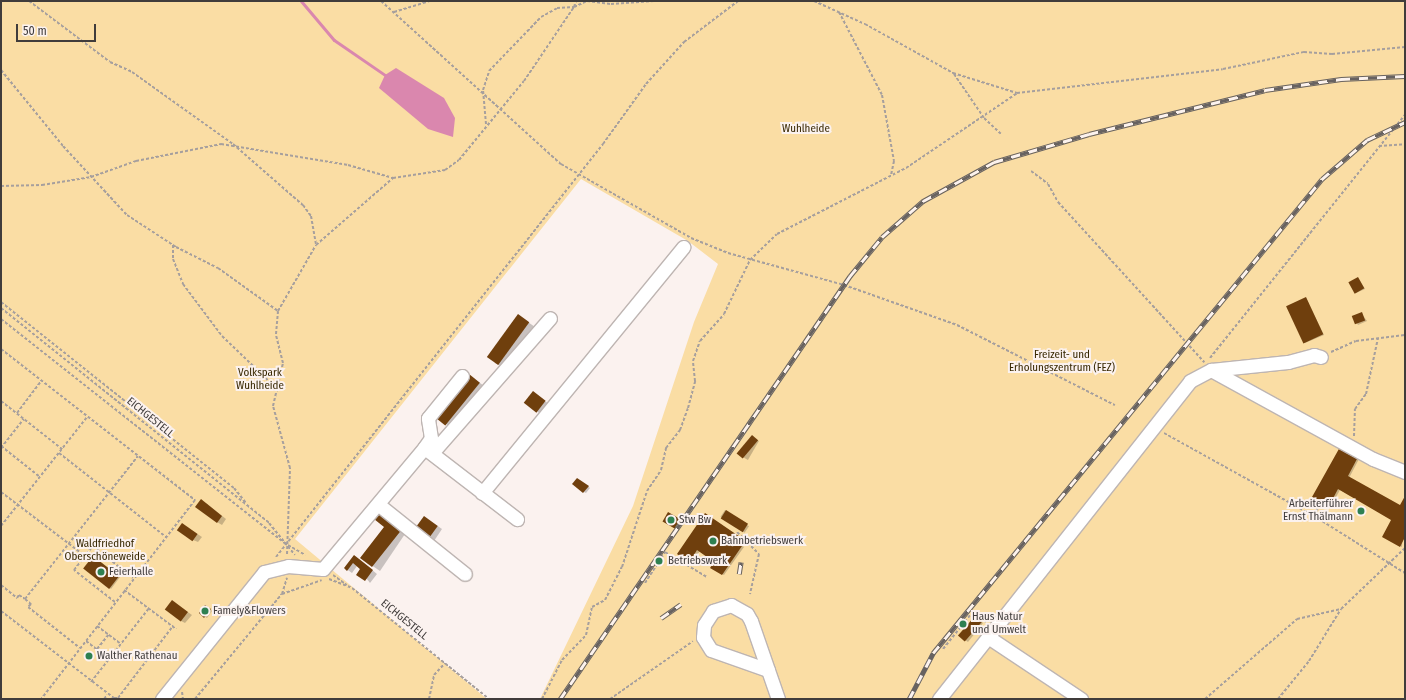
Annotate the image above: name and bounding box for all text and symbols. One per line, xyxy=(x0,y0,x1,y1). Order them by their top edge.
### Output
scale bar xyxy=(18,16,98,42)
text: 50 m xyxy=(23,24,47,38)
park label: Wuhlheide xyxy=(782,122,830,136)
park label: Freizeit- und Erholungszentrum (FEZ) xyxy=(1009,349,1115,375)
park label: Volkspark Wuhlheide xyxy=(236,367,284,393)
street label: EICHGESTELL xyxy=(124,395,176,441)
place label: Arbeiterführer Ernst Thälmann xyxy=(1283,498,1353,524)
marker: Arbeiterführer Ernst Thälmann xyxy=(1356,506,1366,516)
place label: Stw Bw xyxy=(679,513,711,527)
marker: Stw Bw xyxy=(666,515,676,525)
place label: Bahnbetriebswerk xyxy=(721,534,803,548)
marker: Bahnbetriebswerk xyxy=(708,536,718,546)
park label: Waldfriedhof Oberschöneweide xyxy=(65,538,145,564)
place label: Betriebswerk xyxy=(668,554,727,568)
marker: Betriebswerk xyxy=(653,555,665,567)
place label: Feierhalle xyxy=(109,565,153,579)
marker: Feierhalle xyxy=(96,567,106,577)
street label: EICHGESTELL xyxy=(378,597,430,643)
place label: Famely&Flowers xyxy=(213,604,286,618)
marker: Famely&Flowers xyxy=(200,606,210,616)
place label: Haus Natur und Umwelt xyxy=(972,611,1026,637)
marker: Haus Natur und Umwelt xyxy=(957,618,969,630)
place label: Walther Rathenau xyxy=(97,649,177,663)
marker: Walther Rathenau xyxy=(84,651,94,661)

